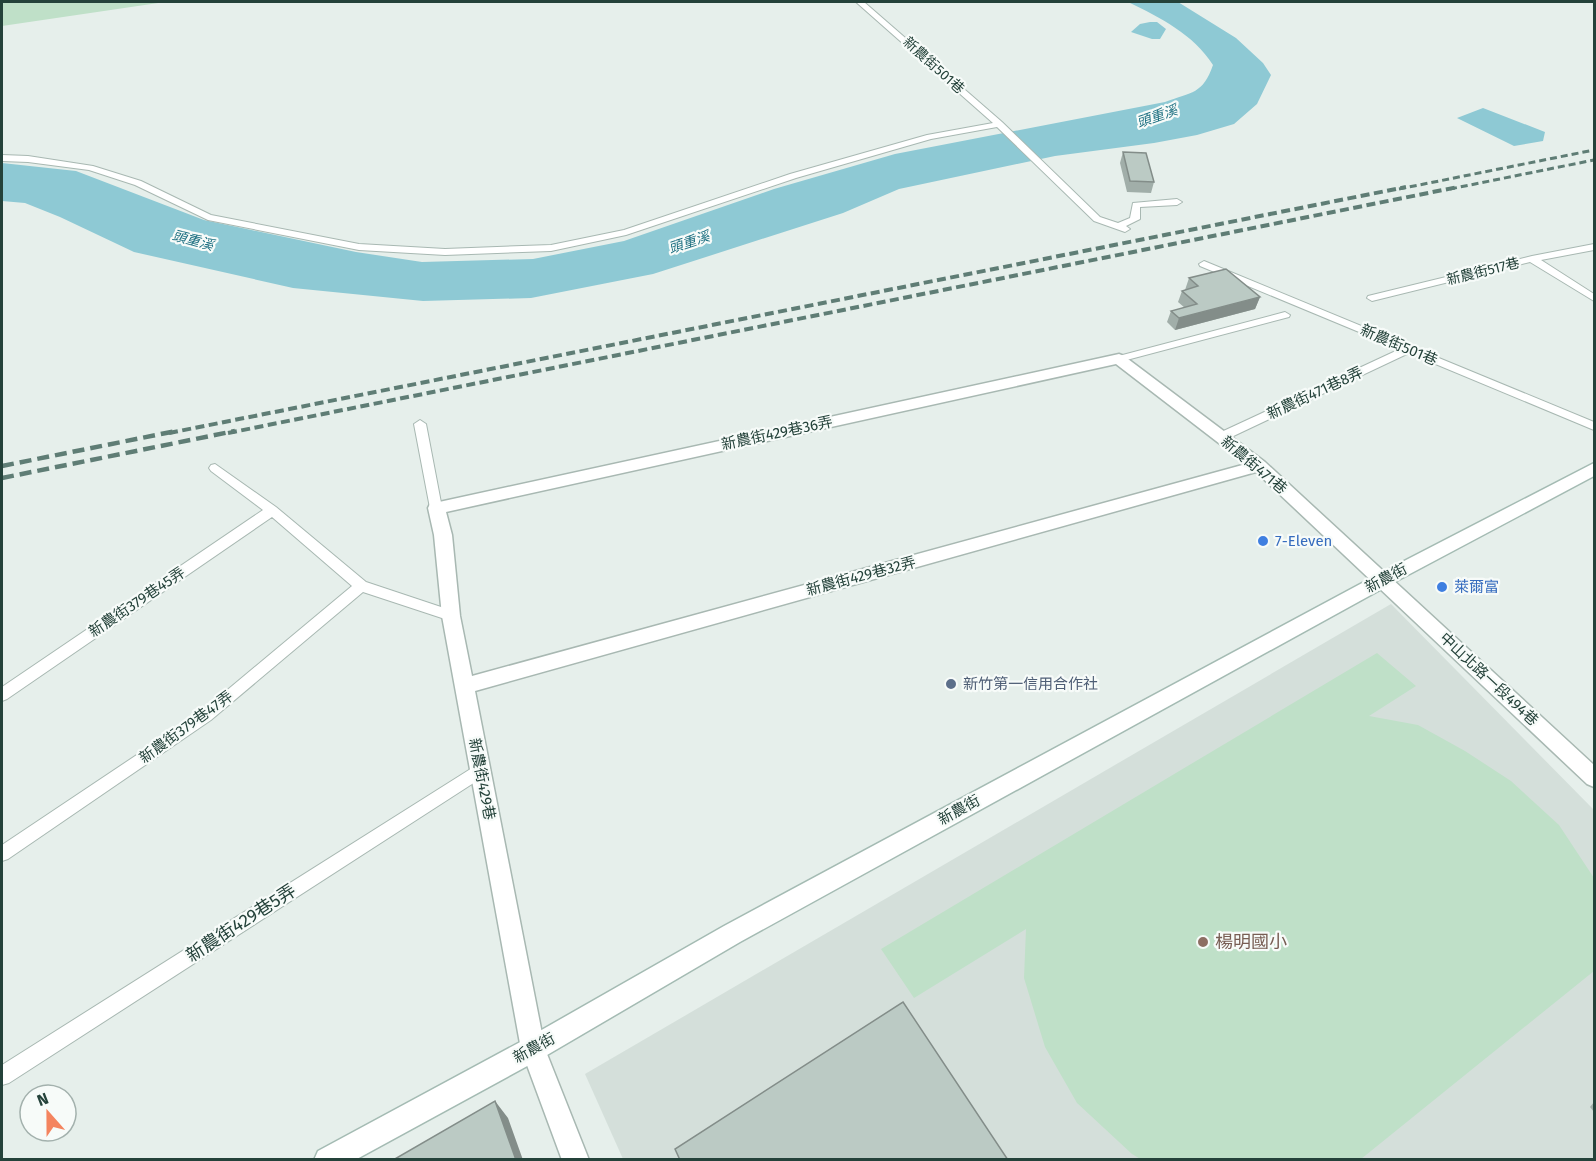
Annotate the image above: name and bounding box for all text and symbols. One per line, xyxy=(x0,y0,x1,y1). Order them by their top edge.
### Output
street label: 新農街501巷 xyxy=(900,33,968,97)
water label: 頭重溪 xyxy=(1135,101,1182,131)
water label: 頭重溪 xyxy=(170,227,217,255)
water label: 頭重溪 xyxy=(667,227,714,257)
street label: 新農街517巷 xyxy=(1445,254,1521,289)
street label: 新農街501巷 xyxy=(1358,321,1440,369)
street label: 新農街471巷8弄 xyxy=(1264,363,1366,423)
street label: 新農街429巷36弄 xyxy=(720,412,834,454)
street label: 新農街471巷 xyxy=(1217,432,1291,498)
place label: 7-Eleven xyxy=(1275,532,1332,550)
marker: 7-Eleven xyxy=(1256,534,1270,548)
street label: 新農街429巷32弄 xyxy=(804,553,918,599)
street label: 新農街 xyxy=(1362,559,1410,597)
street label: 新農街379巷45弄 xyxy=(86,563,188,641)
place label: 萊爾富 xyxy=(1454,578,1499,596)
marker: 萊爾富 xyxy=(1435,580,1449,594)
street label: 中山北路一段494巷 xyxy=(1436,629,1542,729)
place label: 新竹第一信用合作社 xyxy=(963,675,1098,693)
marker: 新竹第一信用合作社 xyxy=(944,677,958,691)
street label: 新農街379巷47弄 xyxy=(136,687,236,767)
street label: 新農街429巷 xyxy=(465,737,499,821)
street label: 新農街 xyxy=(935,791,983,829)
street label: 新農街429巷5弄 xyxy=(182,879,300,967)
place label: 楊明國小 xyxy=(1215,931,1287,953)
marker: 楊明國小 xyxy=(1196,935,1210,949)
street label: 新農街 xyxy=(510,1029,558,1067)
north arrow xyxy=(18,1083,78,1143)
text: N xyxy=(34,1089,51,1110)

